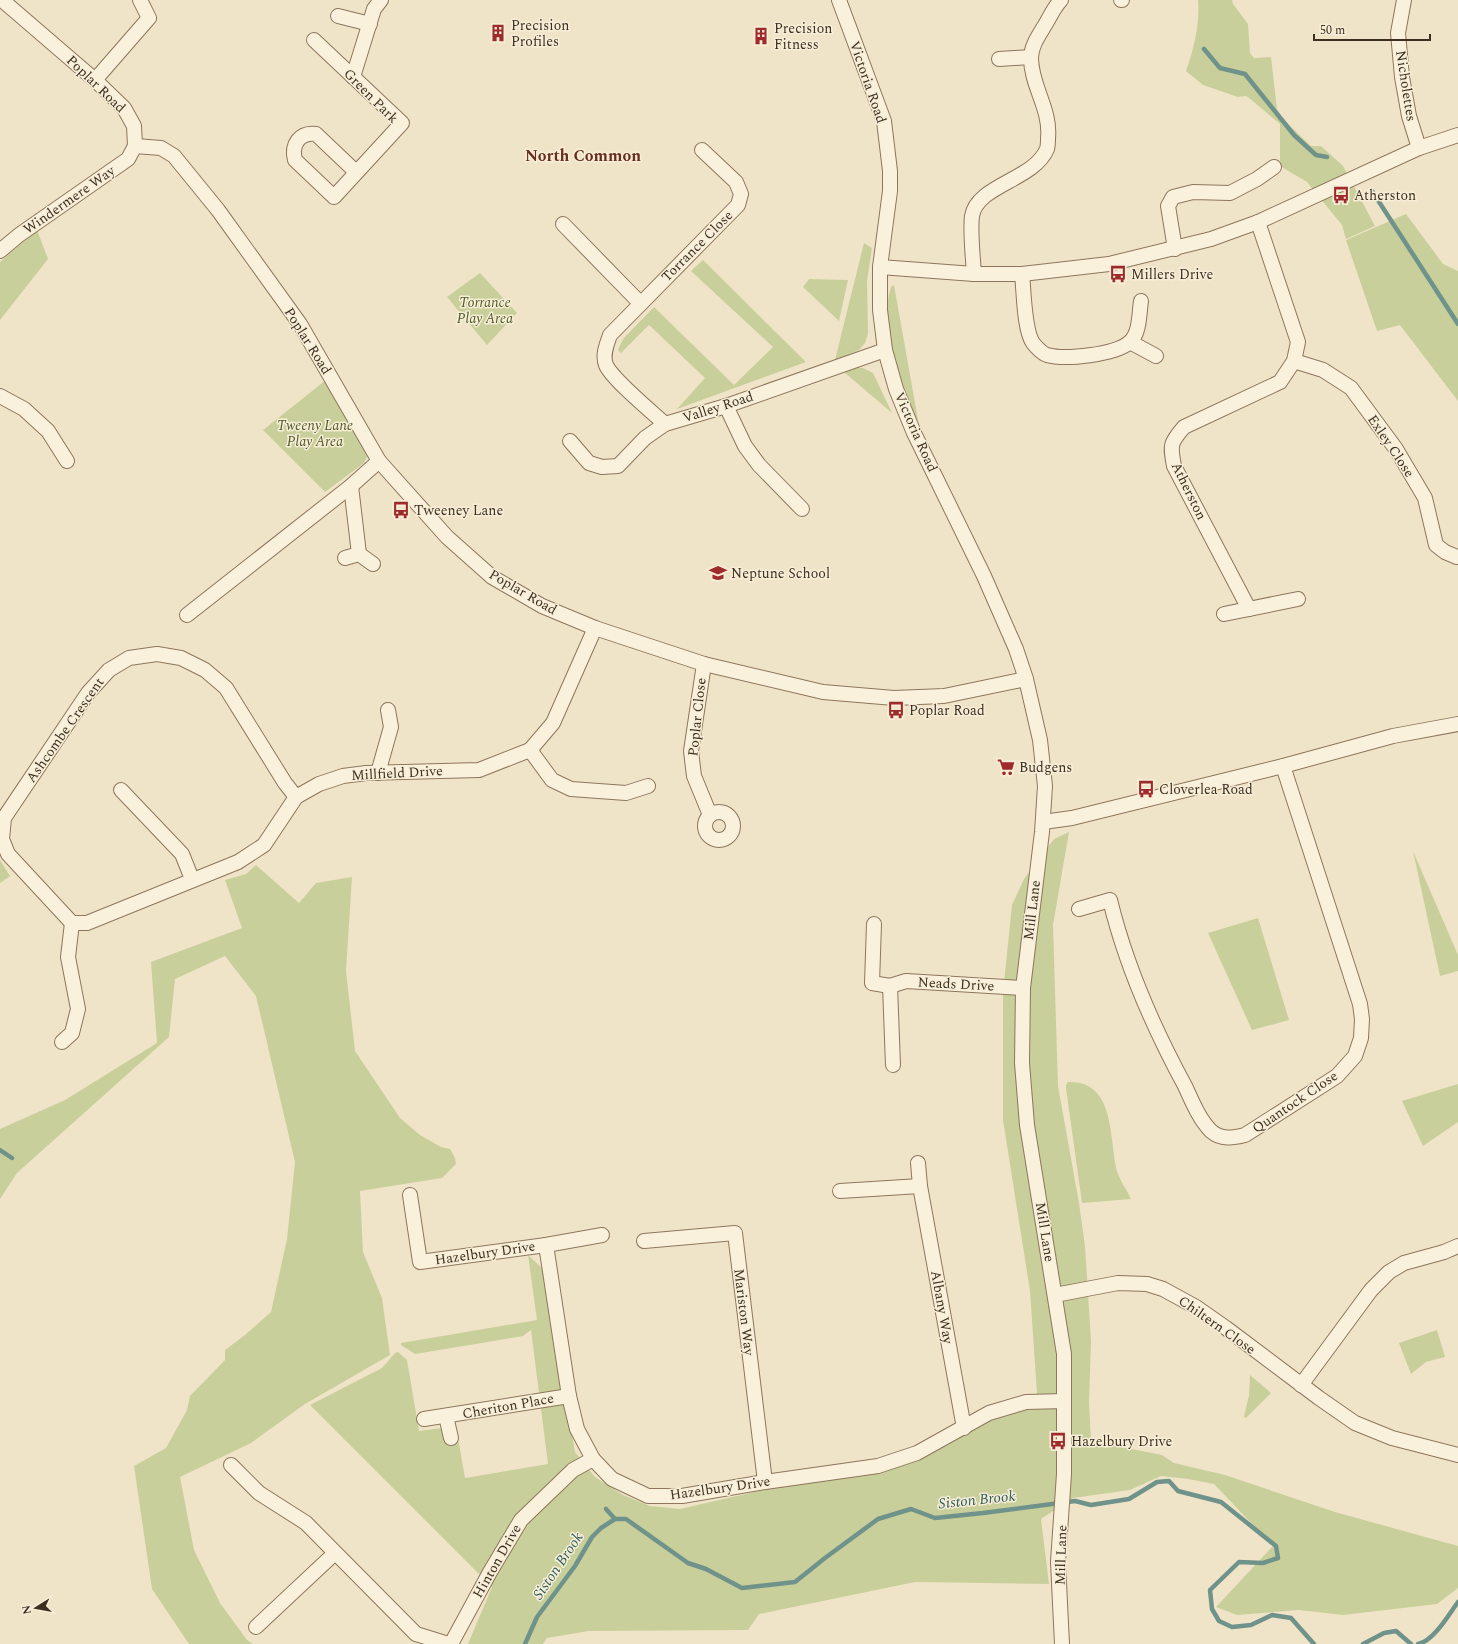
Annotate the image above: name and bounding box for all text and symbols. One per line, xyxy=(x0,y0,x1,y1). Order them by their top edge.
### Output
place label: Precision Profiles xyxy=(511,15,569,52)
scale bar xyxy=(1314,16,1430,42)
place label: Precision Fitness xyxy=(774,18,832,55)
text: 50 m xyxy=(1320,21,1345,40)
building icon: Precision Profiles xyxy=(488,23,508,43)
building icon: Precision Fitness xyxy=(751,26,771,46)
street label: Victoria Road xyxy=(844,38,892,126)
street label: Nicholettes xyxy=(1390,49,1422,123)
street label: Poplar Road xyxy=(61,50,131,118)
street label: Green Park xyxy=(339,64,403,128)
district label: North Common xyxy=(525,144,641,168)
street label: Windermere Way xyxy=(19,160,120,240)
bus stop icon: Atherston xyxy=(1331,185,1351,205)
place label: Atherston xyxy=(1354,185,1416,206)
street label: Torrance Close xyxy=(656,205,738,287)
bus stop icon: Millers Drive xyxy=(1108,264,1128,284)
place label: Millers Drive xyxy=(1131,264,1213,285)
park label: Torrance Play Area xyxy=(457,292,513,329)
street label: Poplar Road xyxy=(279,303,337,379)
street label: Valley Road xyxy=(680,386,756,428)
street label: Victoria Road xyxy=(889,389,943,476)
street label: Exley Close xyxy=(1362,410,1420,482)
park label: Tweeny Lane Play Area xyxy=(277,415,353,452)
street label: Atherston xyxy=(1166,458,1212,524)
bus stop icon: Tweeney Lane xyxy=(391,500,411,520)
place label: Tweeney Lane xyxy=(414,500,504,521)
school or university icon: Neptune School xyxy=(708,563,728,583)
place label: Neptune School xyxy=(731,563,830,584)
street label: Poplar Road xyxy=(485,564,561,620)
street label: Ashcombe Crescent xyxy=(21,673,109,787)
street label: Poplar Close xyxy=(682,676,712,757)
bus stop icon: Poplar Road xyxy=(886,700,906,720)
place label: Poplar Road xyxy=(909,700,985,721)
supermarket icon: Budgens xyxy=(996,757,1016,777)
place label: Budgens xyxy=(1019,757,1072,778)
street label: Millfield Drive xyxy=(351,760,444,786)
bus stop icon: Cloverlea Road xyxy=(1136,779,1156,799)
place label: Cloverlea Road xyxy=(1159,779,1253,800)
street label: Mill Lane xyxy=(1018,879,1046,941)
street label: Neads Drive xyxy=(917,972,995,996)
street label: Quantock Close xyxy=(1248,1065,1342,1139)
street label: Mill Lane xyxy=(1030,1201,1060,1264)
street label: Hazelbury Drive xyxy=(433,1236,537,1270)
street label: Mariston Way xyxy=(728,1267,760,1358)
street label: Albany Way xyxy=(925,1269,959,1347)
street label: Chiltern Close xyxy=(1174,1290,1260,1360)
street label: Cheriton Place xyxy=(461,1388,556,1424)
bus stop icon: Hazelbury Drive xyxy=(1048,1431,1068,1451)
place label: Hazelbury Drive xyxy=(1071,1431,1173,1452)
street label: Hazelbury Drive xyxy=(668,1471,772,1505)
water label: Siston Brook xyxy=(937,1485,1017,1515)
street label: Hinton Drive xyxy=(467,1520,527,1602)
street label: Mill Lane xyxy=(1049,1524,1073,1585)
water label: Siston Brook xyxy=(527,1528,589,1604)
north arrow xyxy=(16,1588,56,1628)
text: N xyxy=(17,1604,36,1616)

